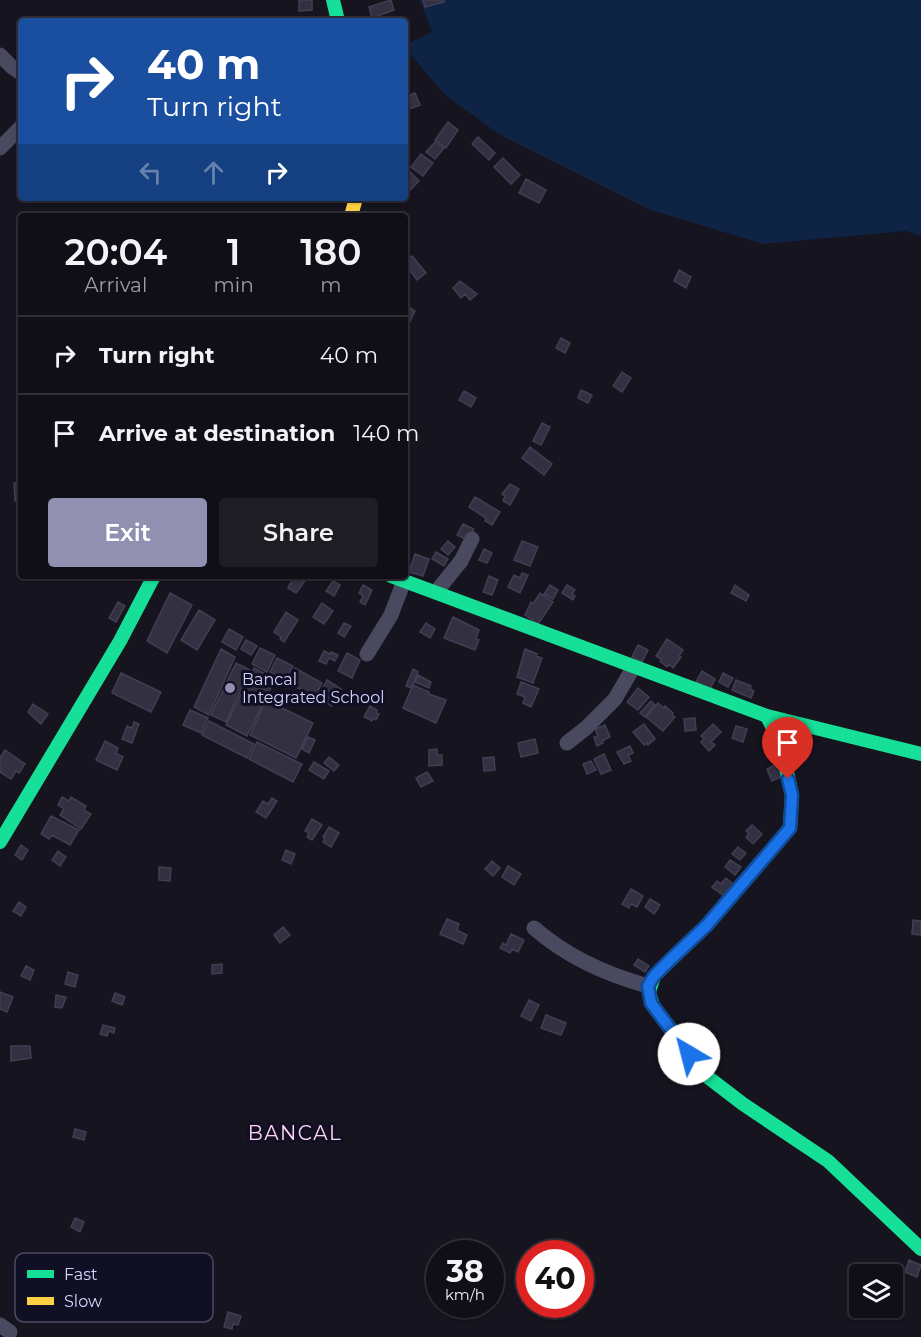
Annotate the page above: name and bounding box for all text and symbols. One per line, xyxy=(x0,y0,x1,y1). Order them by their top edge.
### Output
text: 40 m xyxy=(147,38,260,90)
icon: right xyxy=(48,42,126,120)
text: Turn right xyxy=(147,90,282,123)
icon: left xyxy=(134,156,167,189)
icon: ahead xyxy=(197,156,230,189)
icon: right xyxy=(260,156,293,189)
text: 20:04 xyxy=(64,230,167,274)
text: 1 xyxy=(227,230,240,274)
text: 180 xyxy=(300,230,362,274)
text: Arrival xyxy=(84,273,147,297)
text: min xyxy=(214,273,254,297)
text: m xyxy=(320,273,341,297)
icon: right xyxy=(48,339,81,372)
text: Turn right xyxy=(99,342,214,369)
text: 40 m xyxy=(320,342,378,369)
icon: arrive xyxy=(48,417,81,450)
text: Arrive at destination xyxy=(99,420,335,447)
text: 140 m xyxy=(353,420,419,447)
button: Exit xyxy=(48,498,207,567)
button: Share xyxy=(219,498,378,567)
place label: Bancal Integrated School xyxy=(242,670,384,707)
marker: Bancal Integrated School xyxy=(223,681,237,695)
pin xyxy=(762,717,813,779)
icon: arrive xyxy=(771,726,804,759)
position arrow xyxy=(657,1022,721,1086)
district label: BANCAL xyxy=(248,1121,342,1145)
speed limit sign: 40 xyxy=(516,1240,594,1318)
legend xyxy=(15,1253,213,1322)
text: 38 xyxy=(446,1253,484,1290)
map controls xyxy=(849,1264,903,1318)
button: layers xyxy=(849,1264,903,1318)
text: Fast xyxy=(64,1265,98,1284)
text: km/h xyxy=(445,1285,485,1304)
text: Slow xyxy=(64,1292,102,1311)

